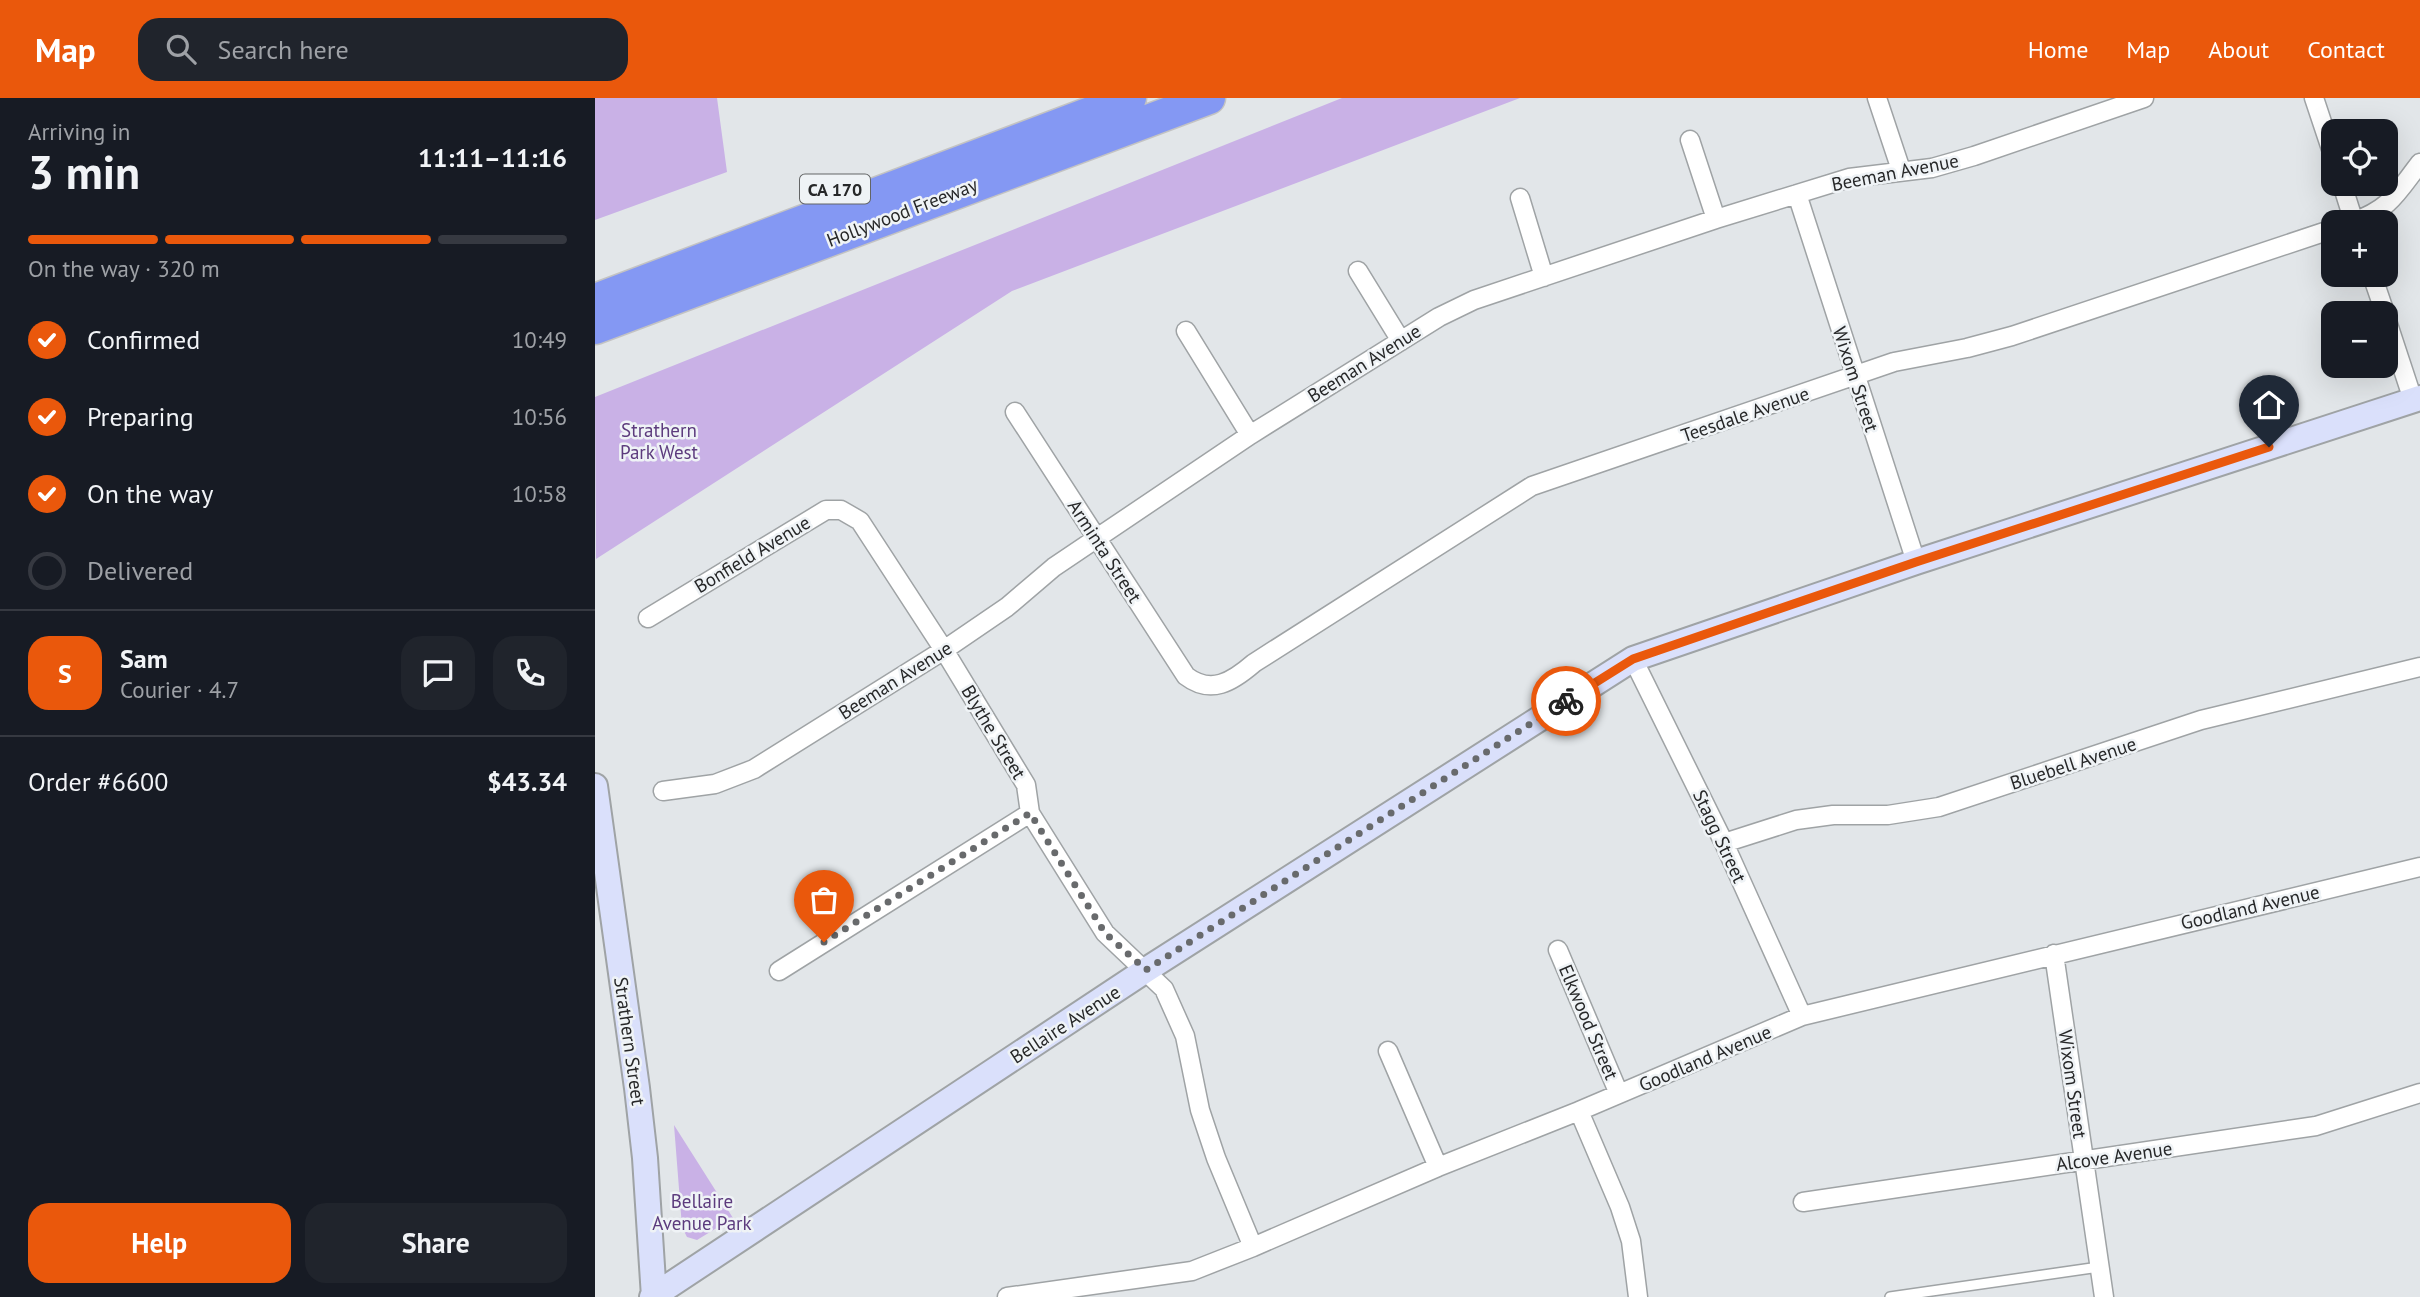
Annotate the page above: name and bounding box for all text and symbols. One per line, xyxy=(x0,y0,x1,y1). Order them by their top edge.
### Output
search box xyxy=(138,18,628,81)
text: Map xyxy=(35,28,96,71)
icon: search xyxy=(162,30,200,68)
text: Search here xyxy=(218,33,349,66)
text: Home xyxy=(2028,34,2088,65)
text: Map xyxy=(2126,34,2170,65)
text: About xyxy=(2208,34,2269,65)
text: Contact xyxy=(2307,34,2385,65)
text: Arriving in xyxy=(28,117,130,146)
map controls xyxy=(2321,119,2398,378)
button: locate xyxy=(2321,119,2398,196)
text: 11:11–11:16 xyxy=(418,141,567,174)
text: 3 min xyxy=(28,142,140,202)
street label: Beeman Avenue xyxy=(1829,148,1961,196)
street label: Hollywood Freeway xyxy=(823,172,981,252)
road number: CA 170 xyxy=(800,174,870,204)
button: + xyxy=(2321,210,2398,287)
text: On the way · 320 m xyxy=(28,254,220,283)
button: − xyxy=(2321,301,2398,378)
street label: Beeman Avenue xyxy=(1303,319,1425,407)
icon: check xyxy=(28,321,66,359)
text: Confirmed xyxy=(87,323,200,356)
street label: Wixom Street xyxy=(1828,323,1884,435)
text: 10:49 xyxy=(512,325,567,354)
pin xyxy=(2239,375,2299,447)
street label: Teesdale Avenue xyxy=(1678,381,1812,447)
icon: home xyxy=(2250,386,2288,424)
icon: check xyxy=(28,398,66,436)
text: Preparing xyxy=(87,400,194,433)
text: 10:56 xyxy=(512,402,567,431)
park label: Strathern Park West xyxy=(620,418,699,464)
icon: check xyxy=(28,475,66,513)
text: On the way xyxy=(87,477,213,510)
text: 10:58 xyxy=(512,479,567,508)
street label: Arminta Street xyxy=(1063,495,1147,607)
street label: Bonfield Avenue xyxy=(690,510,814,598)
text: Delivered xyxy=(87,554,193,587)
button: chat xyxy=(401,636,475,710)
button: phone xyxy=(493,636,567,710)
street label: Beeman Avenue xyxy=(834,636,956,724)
text: Sam xyxy=(120,642,168,675)
text: S xyxy=(58,657,72,690)
courier xyxy=(1531,666,1601,736)
text: Courier · 4.7 xyxy=(120,675,239,704)
street label: Blythe Street xyxy=(957,681,1032,784)
icon: bike xyxy=(1547,682,1585,720)
street label: Bluebell Avenue xyxy=(2007,731,2139,795)
text: Order #6600 xyxy=(28,765,168,798)
text: $43.34 xyxy=(487,765,567,798)
street label: Stagg Street xyxy=(1688,786,1752,887)
pin xyxy=(794,870,854,942)
street label: Goodland Avenue xyxy=(2178,879,2322,935)
icon: bag xyxy=(805,881,843,919)
street label: Elkwood Street xyxy=(1554,961,1624,1084)
street label: Strathern Street xyxy=(609,975,651,1107)
street label: Bellaire Avenue xyxy=(1006,980,1124,1068)
street label: Goodland Avenue xyxy=(1635,1019,1775,1097)
street label: Wixom Street xyxy=(2054,1028,2093,1140)
street label: Alcove Avenue xyxy=(2054,1136,2174,1176)
park label: Bellaire Avenue Park xyxy=(652,1189,752,1235)
button: Help xyxy=(28,1203,291,1283)
button: Share xyxy=(305,1203,567,1283)

